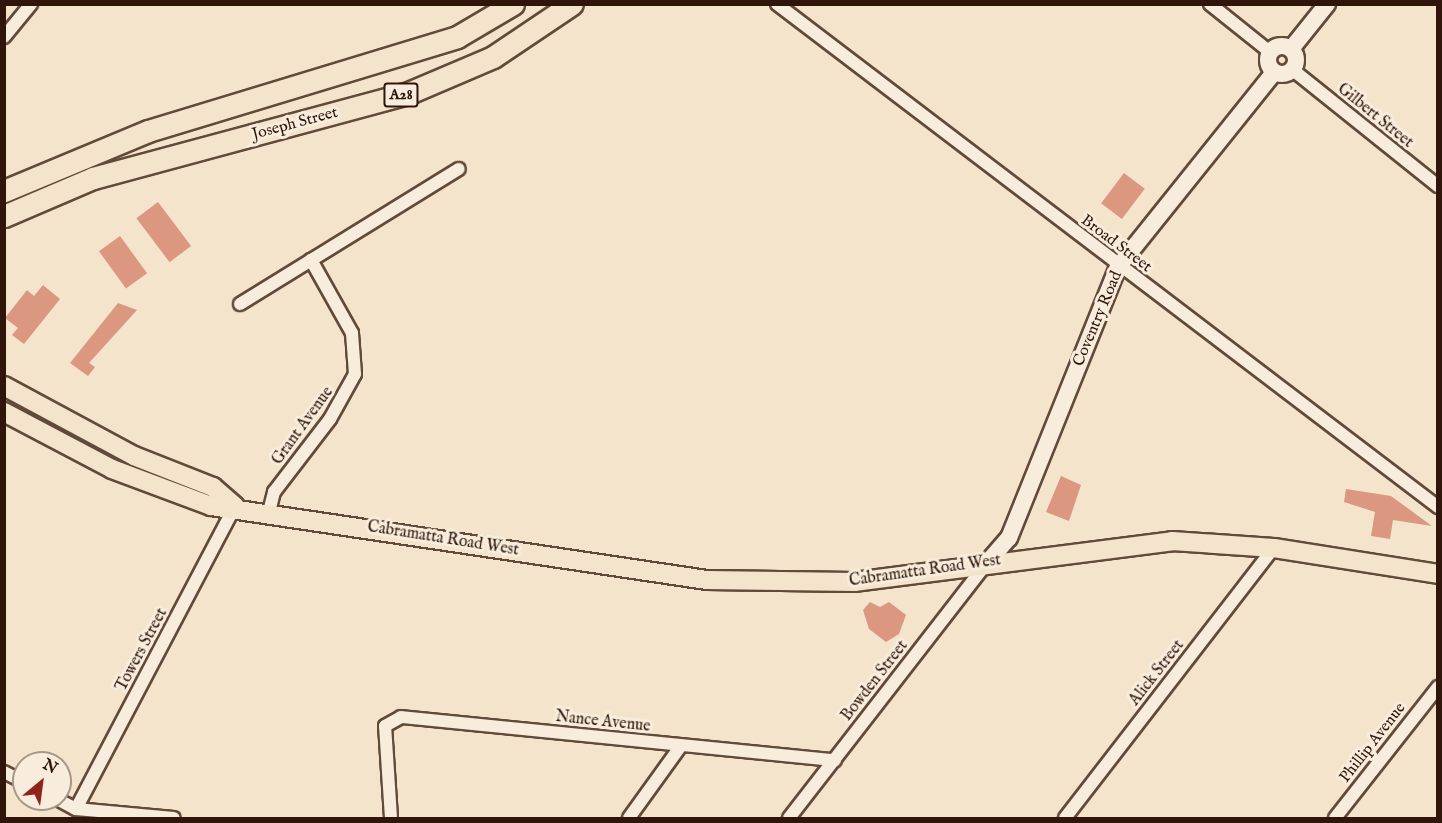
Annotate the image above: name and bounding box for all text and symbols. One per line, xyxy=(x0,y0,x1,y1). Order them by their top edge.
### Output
street label: Gilbert Street xyxy=(1333,80,1417,152)
road number: A28 xyxy=(383,83,419,107)
street label: Joseph Street xyxy=(250,103,340,145)
street label: Broad Street xyxy=(1077,211,1155,277)
street label: Coventry Road xyxy=(1069,268,1127,370)
street label: Grant Avenue xyxy=(268,383,338,469)
street label: Cabramatta Road West xyxy=(366,518,520,560)
street label: Cabramatta Road West xyxy=(848,551,1002,591)
street label: Towers Street xyxy=(112,605,172,695)
street label: Alick Street xyxy=(1125,636,1189,710)
street label: Bowden Street xyxy=(838,637,912,725)
street label: Phillip Avenue xyxy=(1336,699,1410,787)
street label: Nance Avenue xyxy=(555,707,651,737)
north arrow xyxy=(12,751,72,811)
text: N xyxy=(39,755,61,779)

